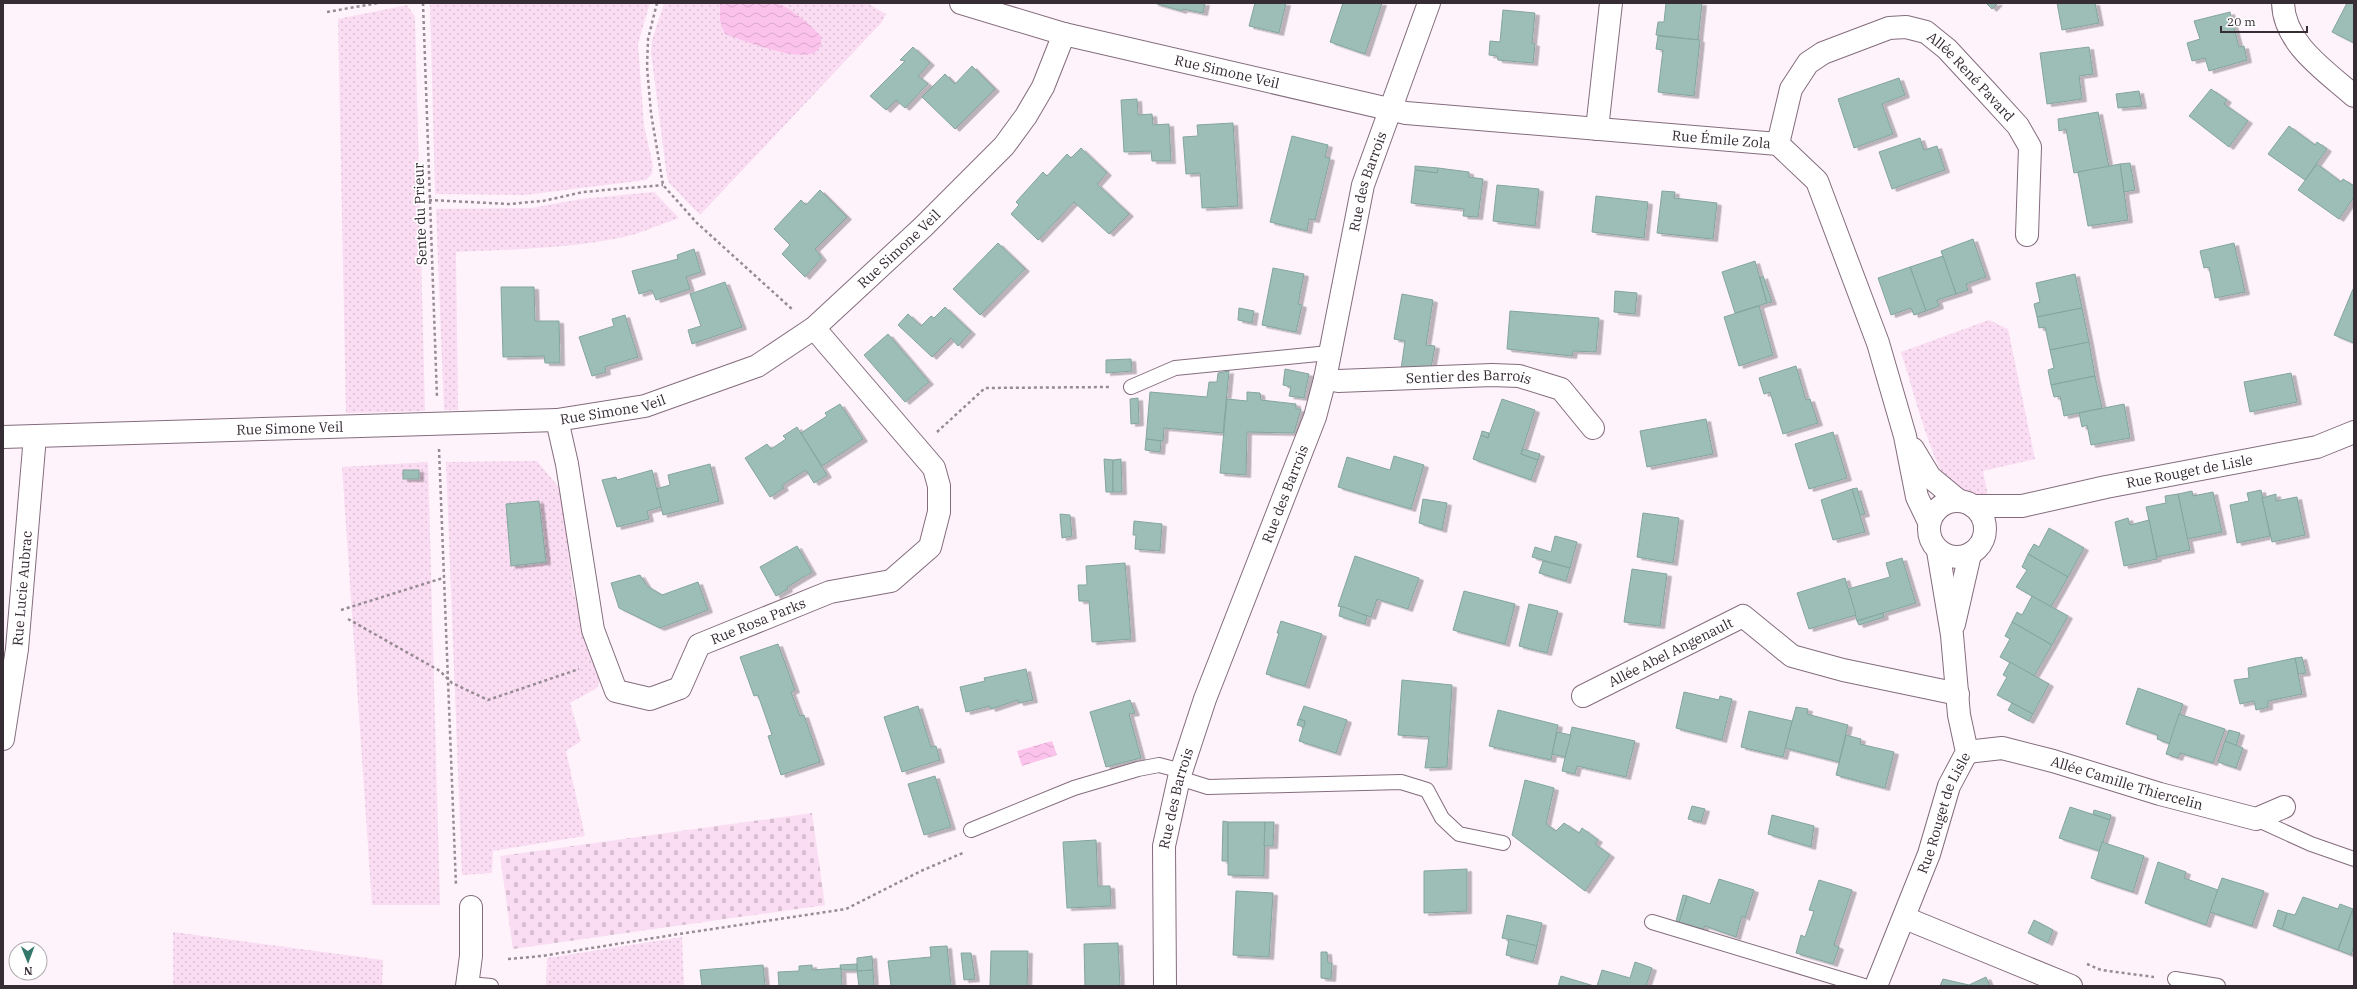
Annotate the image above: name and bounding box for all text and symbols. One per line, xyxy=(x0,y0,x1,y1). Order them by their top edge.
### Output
scale bar xyxy=(2221,8,2307,34)
text: 20 m xyxy=(2227,14,2256,29)
street label: Allée René Pavard xyxy=(1923,28,2019,125)
street label: Rue Simone Veil xyxy=(1173,51,1281,93)
street label: Rue Émile Zola xyxy=(1671,126,1772,152)
street label: Rue des Barrois xyxy=(1345,129,1391,233)
street label: Sente du Prieur xyxy=(409,162,431,265)
street label: Rue Simone Veil xyxy=(854,206,944,292)
street label: Sentier des Barrois xyxy=(1406,366,1534,388)
street label: Rue Simone Veil xyxy=(559,390,668,428)
street label: Rue Simone Veil xyxy=(236,418,344,439)
street label: Rue des Barrois xyxy=(1258,442,1312,545)
street label: Rue Rouget de Lisle xyxy=(2125,450,2254,492)
street label: Rue Lucie Aubrac xyxy=(8,530,36,647)
street label: Rue Rosa Parks xyxy=(708,594,808,648)
street label: Allée Abel Angenault xyxy=(1605,613,1736,691)
street label: Rue des Barrois xyxy=(1155,745,1197,851)
street label: Rue Rouget de Lisle xyxy=(1913,749,1974,876)
street label: Allée Camille Thiercelin xyxy=(2049,752,2205,814)
north arrow xyxy=(8,941,48,981)
text: N xyxy=(23,964,33,978)

